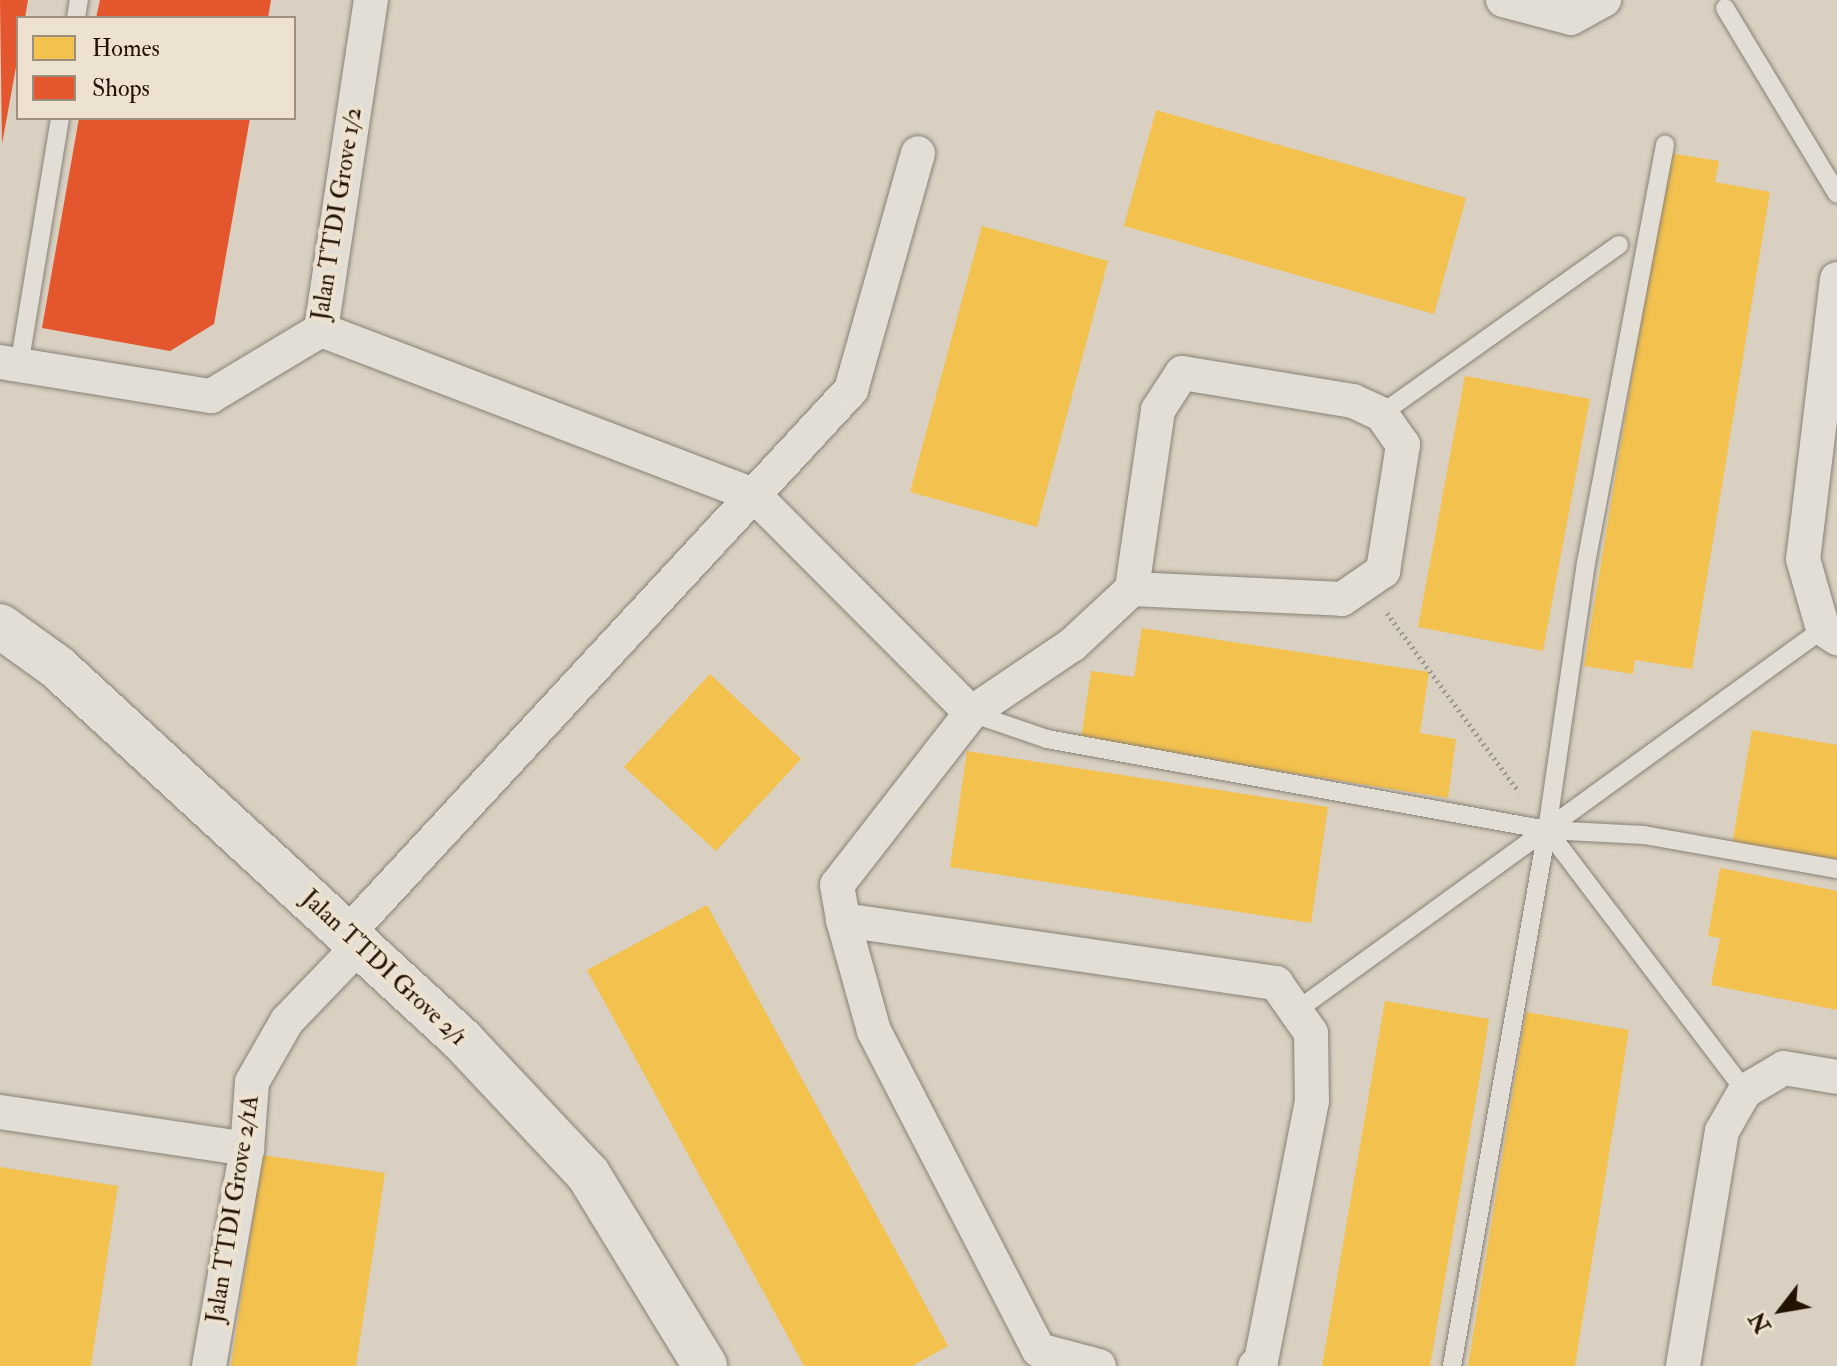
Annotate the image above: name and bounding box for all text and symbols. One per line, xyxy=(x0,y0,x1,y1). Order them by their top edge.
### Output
legend xyxy=(16,16,296,120)
text: Homes xyxy=(92,33,160,64)
text: Shops xyxy=(92,73,150,104)
street label: Jalan TTDI Grove 1/2 xyxy=(306,105,368,323)
street label: Jalan TTDI Grove 2/1 xyxy=(295,884,473,1052)
street label: Jalan TTDI Grove 2/1A xyxy=(201,1093,265,1325)
north arrow xyxy=(1741,1270,1821,1350)
text: N xyxy=(1743,1307,1778,1338)

